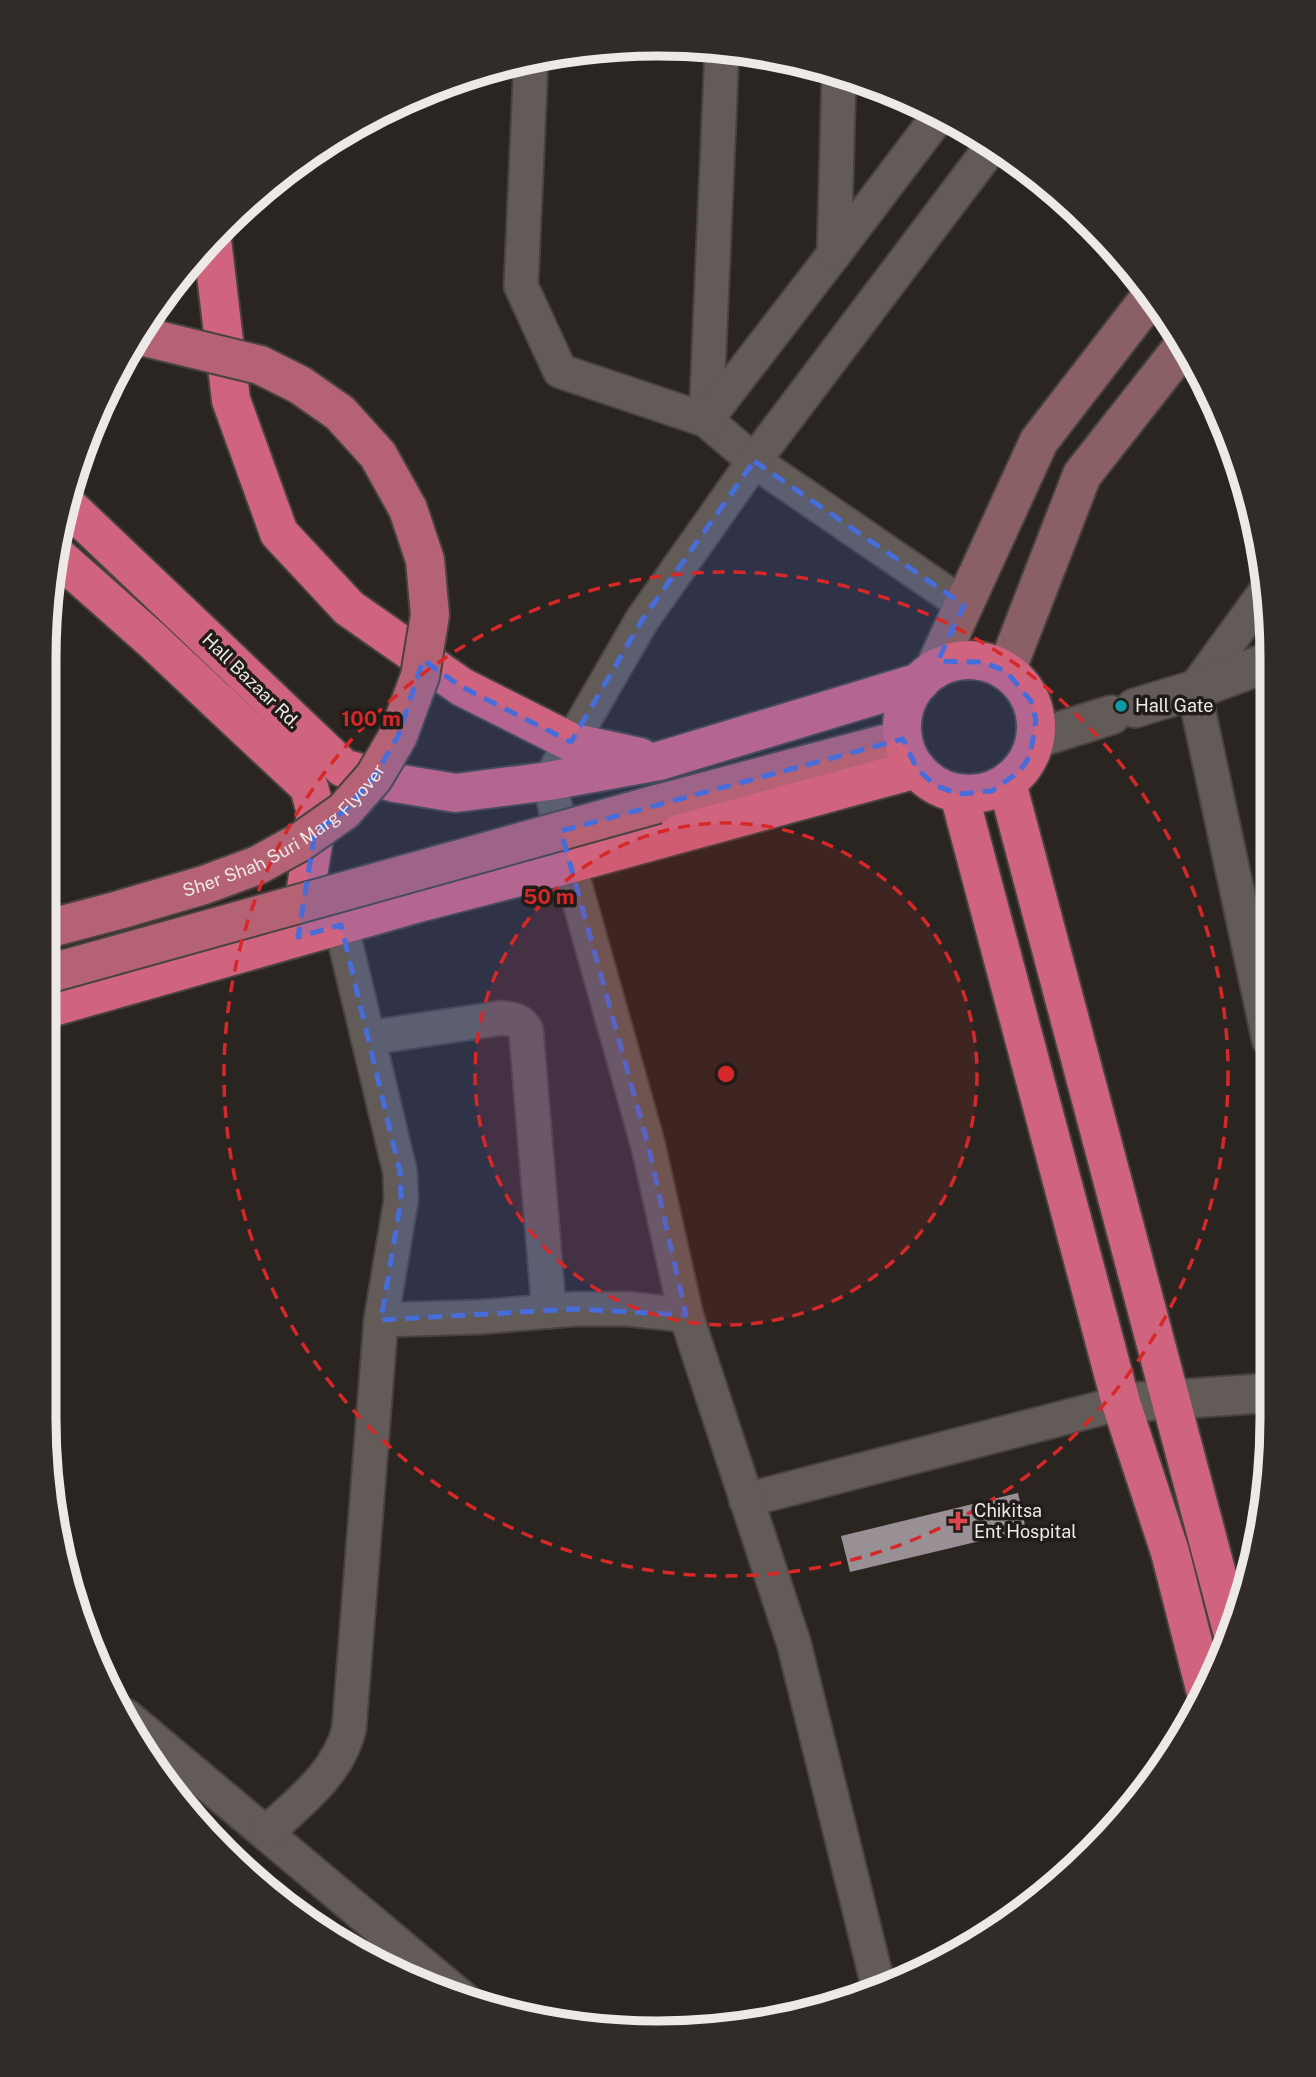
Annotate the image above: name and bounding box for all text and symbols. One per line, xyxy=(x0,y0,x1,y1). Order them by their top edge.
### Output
street label: Hall Bazaar Rd. xyxy=(198,629,304,732)
place label: Hall Gate xyxy=(1135,695,1213,716)
marker: Hall Gate xyxy=(1113,698,1129,714)
text: 100 m xyxy=(341,706,401,731)
street label: Sher Shah Suri Marg Flyover xyxy=(180,760,389,901)
text: 50 m xyxy=(523,884,575,909)
centre of rings xyxy=(714,1062,738,1086)
place label: Chikitsa Ent Hospital xyxy=(974,1500,1077,1542)
marker: Chikitsa Ent Hospital xyxy=(948,1511,968,1531)

